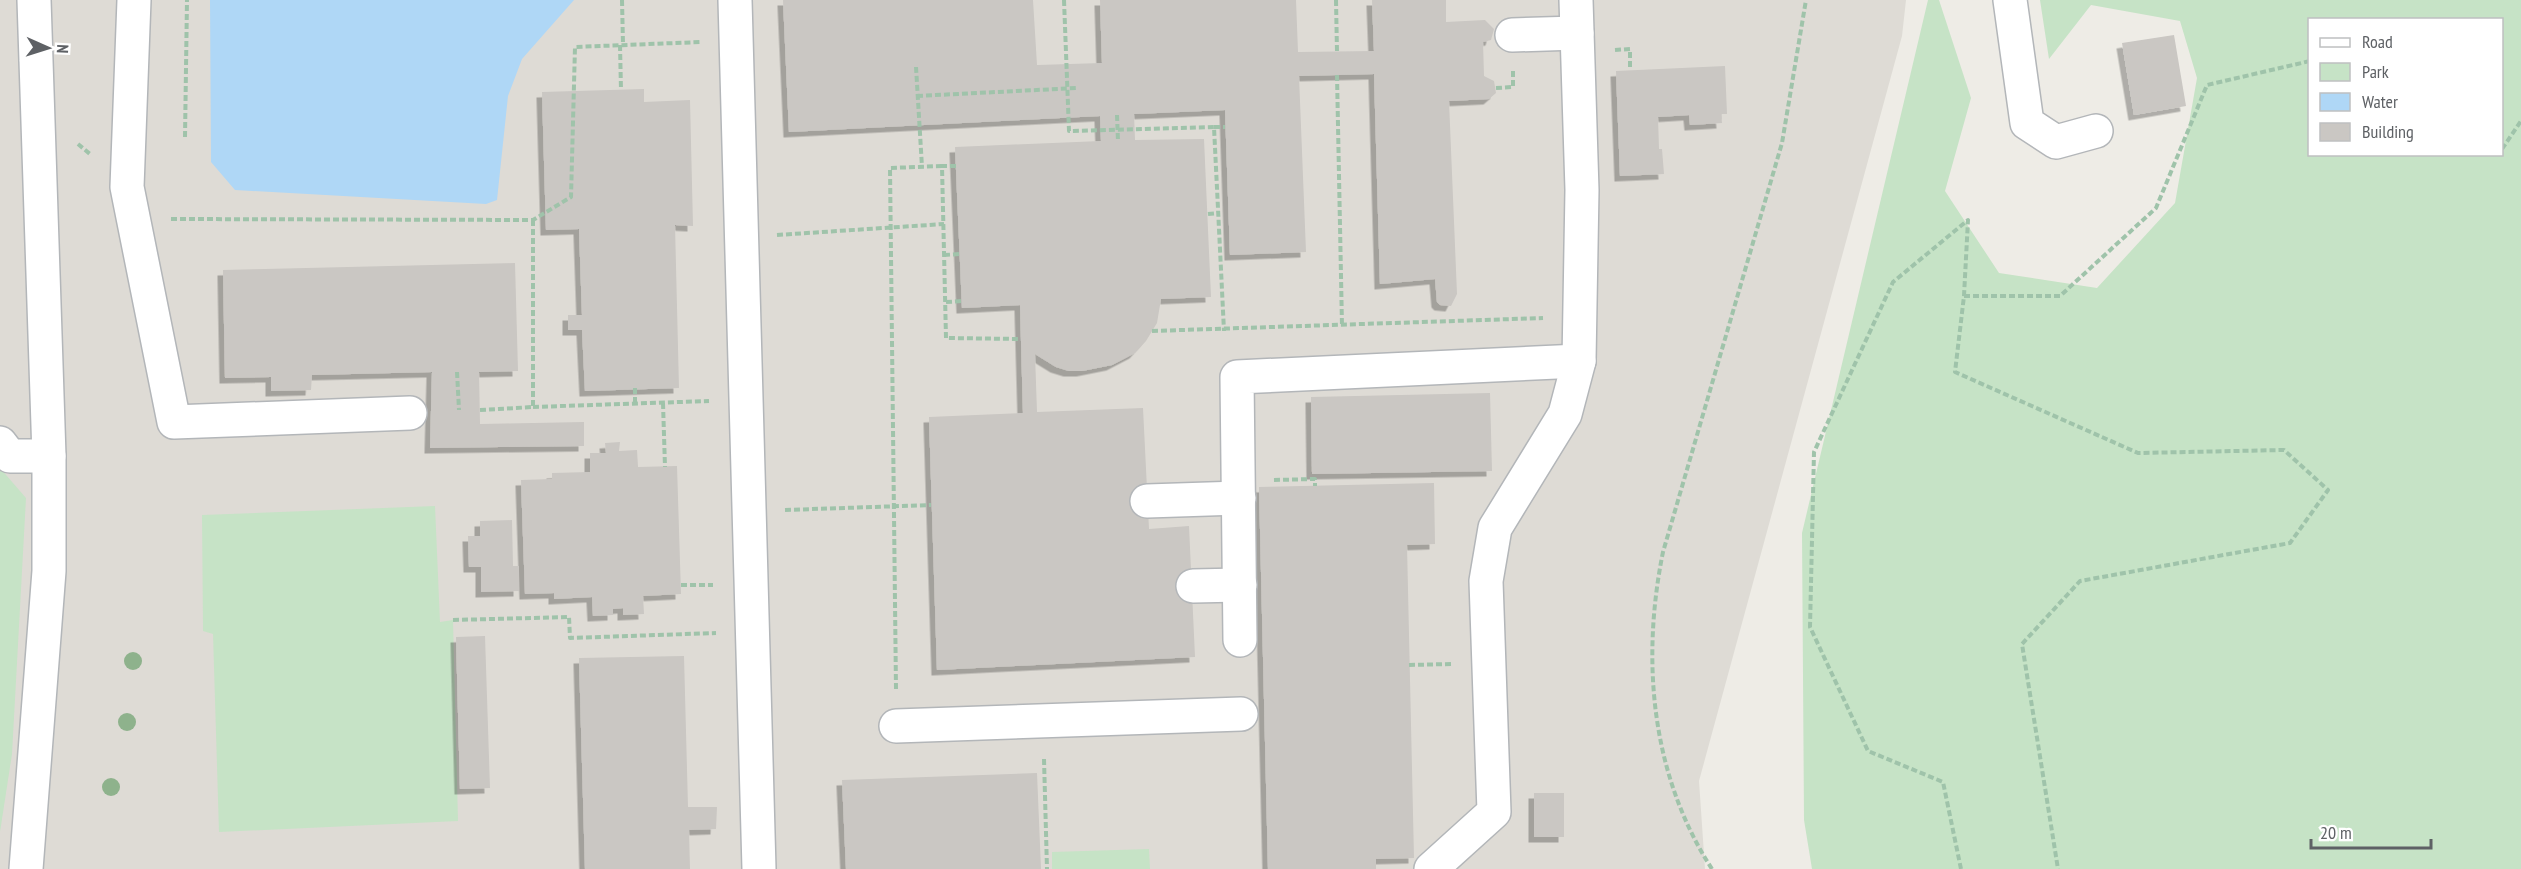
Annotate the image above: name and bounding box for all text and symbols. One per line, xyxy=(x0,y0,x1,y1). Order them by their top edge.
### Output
north arrow xyxy=(18,18,78,78)
legend xyxy=(2308,18,2503,156)
text: Road xyxy=(2362,30,2393,53)
text: N xyxy=(53,44,73,54)
text: Park xyxy=(2362,60,2389,83)
text: Water xyxy=(2362,90,2398,113)
text: Building xyxy=(2362,120,2414,143)
scale bar xyxy=(2311,812,2431,850)
text: 20 m xyxy=(2320,821,2352,844)

